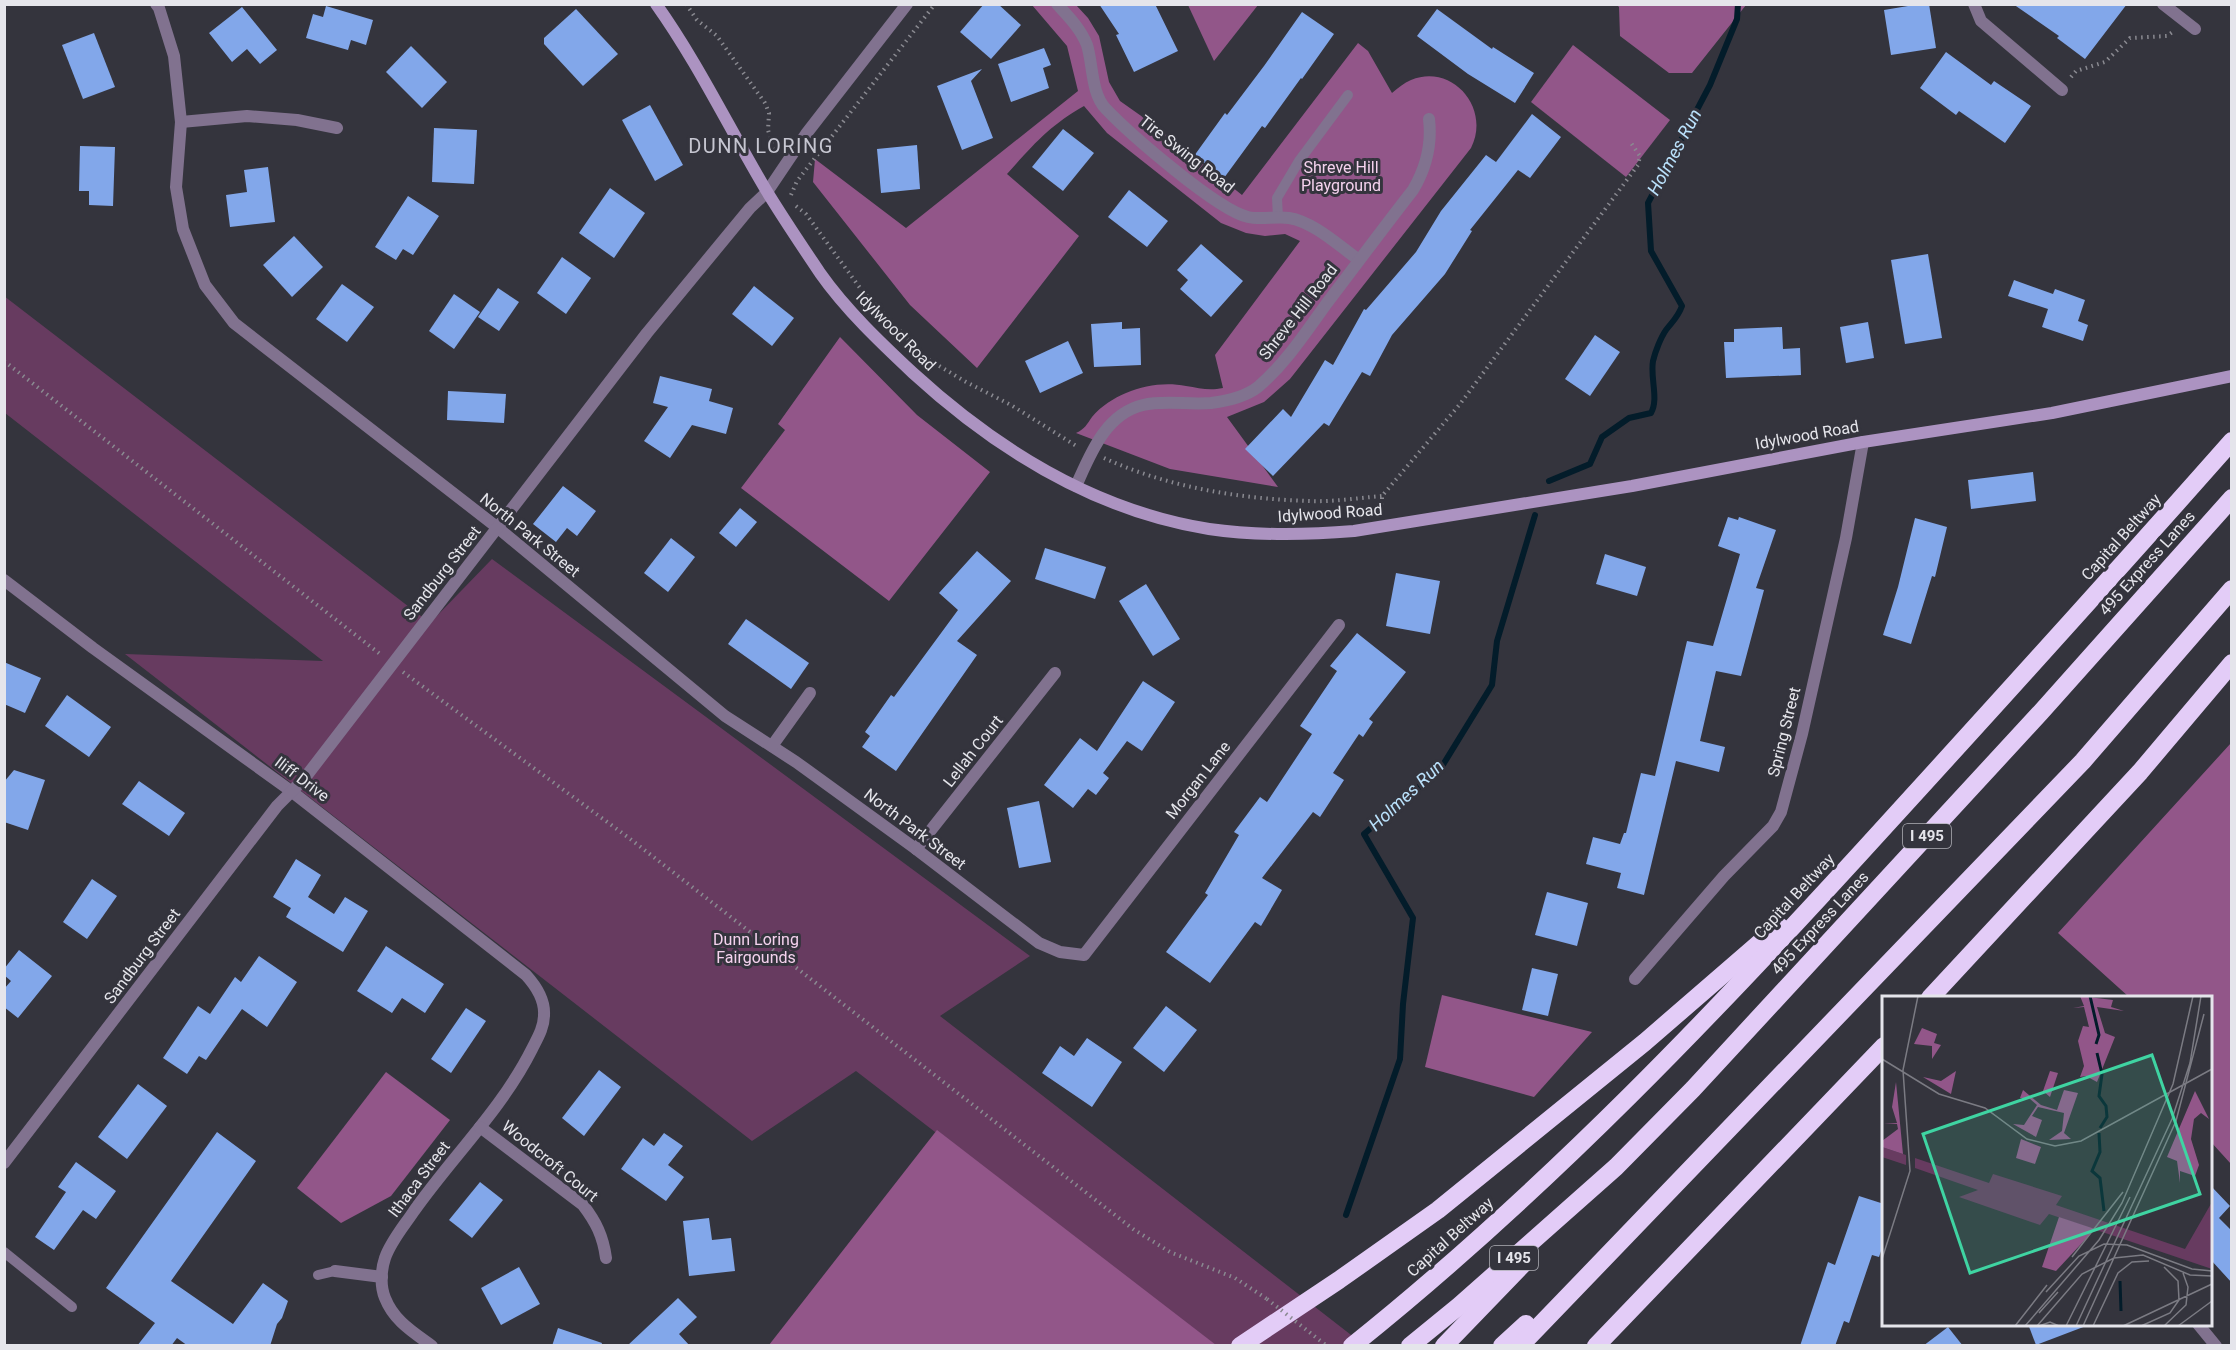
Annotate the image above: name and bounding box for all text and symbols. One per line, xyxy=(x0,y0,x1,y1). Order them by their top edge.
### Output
water label: Holmes Run xyxy=(1643,105,1705,199)
street label: Tire Swing Road xyxy=(1136,111,1238,197)
district label: DUNN LORING xyxy=(688,134,834,158)
park label: Shreve Hill Playground xyxy=(1301,158,1381,195)
street label: Shreve Hill Road xyxy=(1255,261,1341,363)
street label: Idylwood Road xyxy=(852,287,940,375)
street label: Idylwood Road xyxy=(1754,417,1860,453)
street label: North Park Street xyxy=(476,489,584,581)
street label: Capital Beltway xyxy=(2077,490,2165,584)
street label: Idylwood Road xyxy=(1277,500,1383,526)
street label: 495 Express Lanes xyxy=(2095,507,2199,619)
street label: Sandburg Street xyxy=(399,522,485,624)
street label: Spring Street xyxy=(1764,685,1804,779)
street label: Lellah Court xyxy=(939,711,1007,791)
street label: Morgan Lane xyxy=(1162,737,1234,823)
street label: Iliff Drive xyxy=(271,752,333,806)
water label: Holmes Run xyxy=(1364,755,1448,835)
street label: North Park Street xyxy=(860,784,970,874)
road number: I 495 xyxy=(1903,824,1951,848)
street label: Capital Beltway xyxy=(1750,849,1839,943)
street label: 495 Express Lanes xyxy=(1767,867,1873,979)
street label: Sandburg Street xyxy=(100,905,184,1007)
park label: Dunn Loring Fairgounds xyxy=(713,930,799,967)
inset map xyxy=(1882,996,2212,1326)
street label: Woodcroft Court xyxy=(498,1116,602,1206)
street label: Ithaca Street xyxy=(384,1137,454,1221)
street label: Capital Beltway xyxy=(1403,1193,1497,1281)
road number: I 495 xyxy=(1490,1246,1538,1270)

